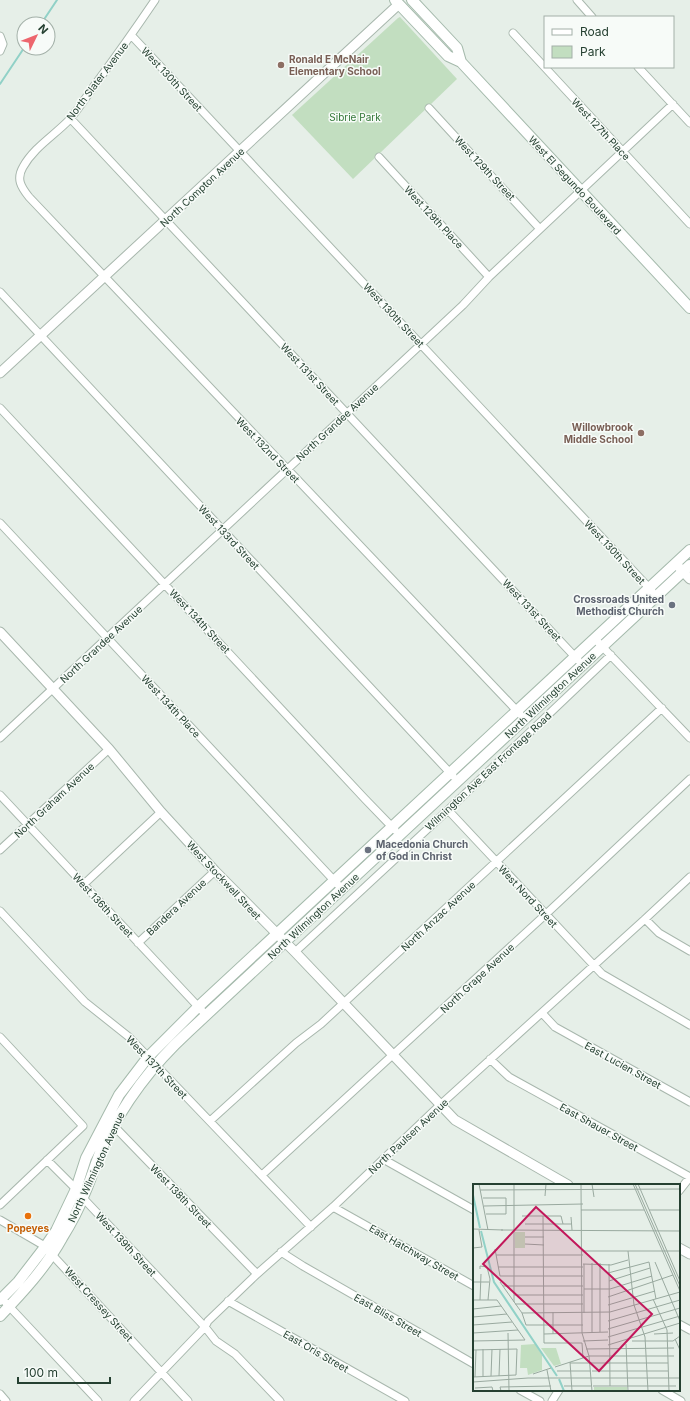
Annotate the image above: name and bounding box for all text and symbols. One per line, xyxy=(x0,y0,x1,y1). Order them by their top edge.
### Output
north arrow xyxy=(16,16,56,56)
legend xyxy=(544,16,674,68)
text: N xyxy=(35,21,51,37)
text: Road xyxy=(580,24,609,39)
street label: North Slater Avenue xyxy=(64,39,130,122)
street label: West 130th Street xyxy=(139,44,205,114)
text: Park xyxy=(580,44,606,59)
place label: Ronald E McNair Elementary School xyxy=(289,53,381,78)
marker: Ronald E McNair Elementary School xyxy=(276,60,286,70)
street label: West 127th Place xyxy=(569,96,633,163)
park label: Sibrie Park xyxy=(329,111,381,123)
street label: West 129th Street xyxy=(452,133,518,203)
street label: West El Segundo Boulevard xyxy=(526,133,624,237)
street label: North Compton Avenue xyxy=(157,145,247,229)
street label: West 129th Place xyxy=(402,183,466,251)
street label: West 130th Street xyxy=(361,280,427,350)
street label: West 131st Street xyxy=(278,340,342,408)
street label: North Grandee Avenue xyxy=(293,381,381,463)
street label: West 132nd Street xyxy=(234,415,303,486)
place label: Willowbrook Middle School xyxy=(564,421,633,445)
marker: Willowbrook Middle School xyxy=(636,428,646,438)
street label: West 133rd Street xyxy=(196,502,262,572)
street label: West 130th Street xyxy=(582,517,648,587)
street label: West 131st Street xyxy=(500,576,564,644)
street label: West 134th Street xyxy=(167,586,233,656)
place label: Crossroads United Methodist Church xyxy=(573,593,664,617)
marker: Crossroads United Methodist Church xyxy=(667,600,677,610)
street label: North Grandee Avenue xyxy=(57,603,145,685)
street label: North Wilmington Avenue xyxy=(502,649,598,740)
street label: West 134th Place xyxy=(139,672,203,740)
street label: Wilmington Ave East Frontage Road xyxy=(422,709,554,833)
street label: North Graham Avenue xyxy=(12,760,96,840)
street label: West Stockwell Street xyxy=(184,838,264,922)
place label: Macedonia Church of God in Christ xyxy=(376,838,468,862)
marker: Macedonia Church of God in Christ xyxy=(363,845,373,855)
street label: West Nord Street xyxy=(496,862,560,930)
street label: West 136th Street xyxy=(70,870,136,940)
street label: North Wilmington Avenue xyxy=(265,870,361,961)
street label: Bandera Avenue xyxy=(144,876,208,938)
street label: North Anzac Avenue xyxy=(398,878,478,953)
street label: North Grape Avenue xyxy=(438,941,516,1015)
street label: West 137th Street xyxy=(124,1033,191,1101)
street label: East Lucien Street xyxy=(583,1039,664,1091)
street label: North Paulsen Avenue xyxy=(366,1096,451,1176)
street label: East Shauer Street xyxy=(558,1101,641,1154)
street label: North Wilmington Avenue xyxy=(65,1110,127,1224)
street label: West 138th Street xyxy=(148,1162,215,1231)
inset map xyxy=(473,1184,680,1391)
street label: West 139th Street xyxy=(93,1209,159,1279)
marker: Popeyes xyxy=(23,1211,33,1221)
place label: Popeyes xyxy=(7,1222,49,1235)
street label: East Hatchway Street xyxy=(367,1222,461,1283)
street label: West Cressey Street xyxy=(62,1264,136,1344)
street label: East Bliss Street xyxy=(352,1291,425,1340)
street label: East Oris Street xyxy=(281,1327,351,1375)
scale bar xyxy=(18,1359,110,1385)
text: 100 m xyxy=(24,1365,58,1380)

